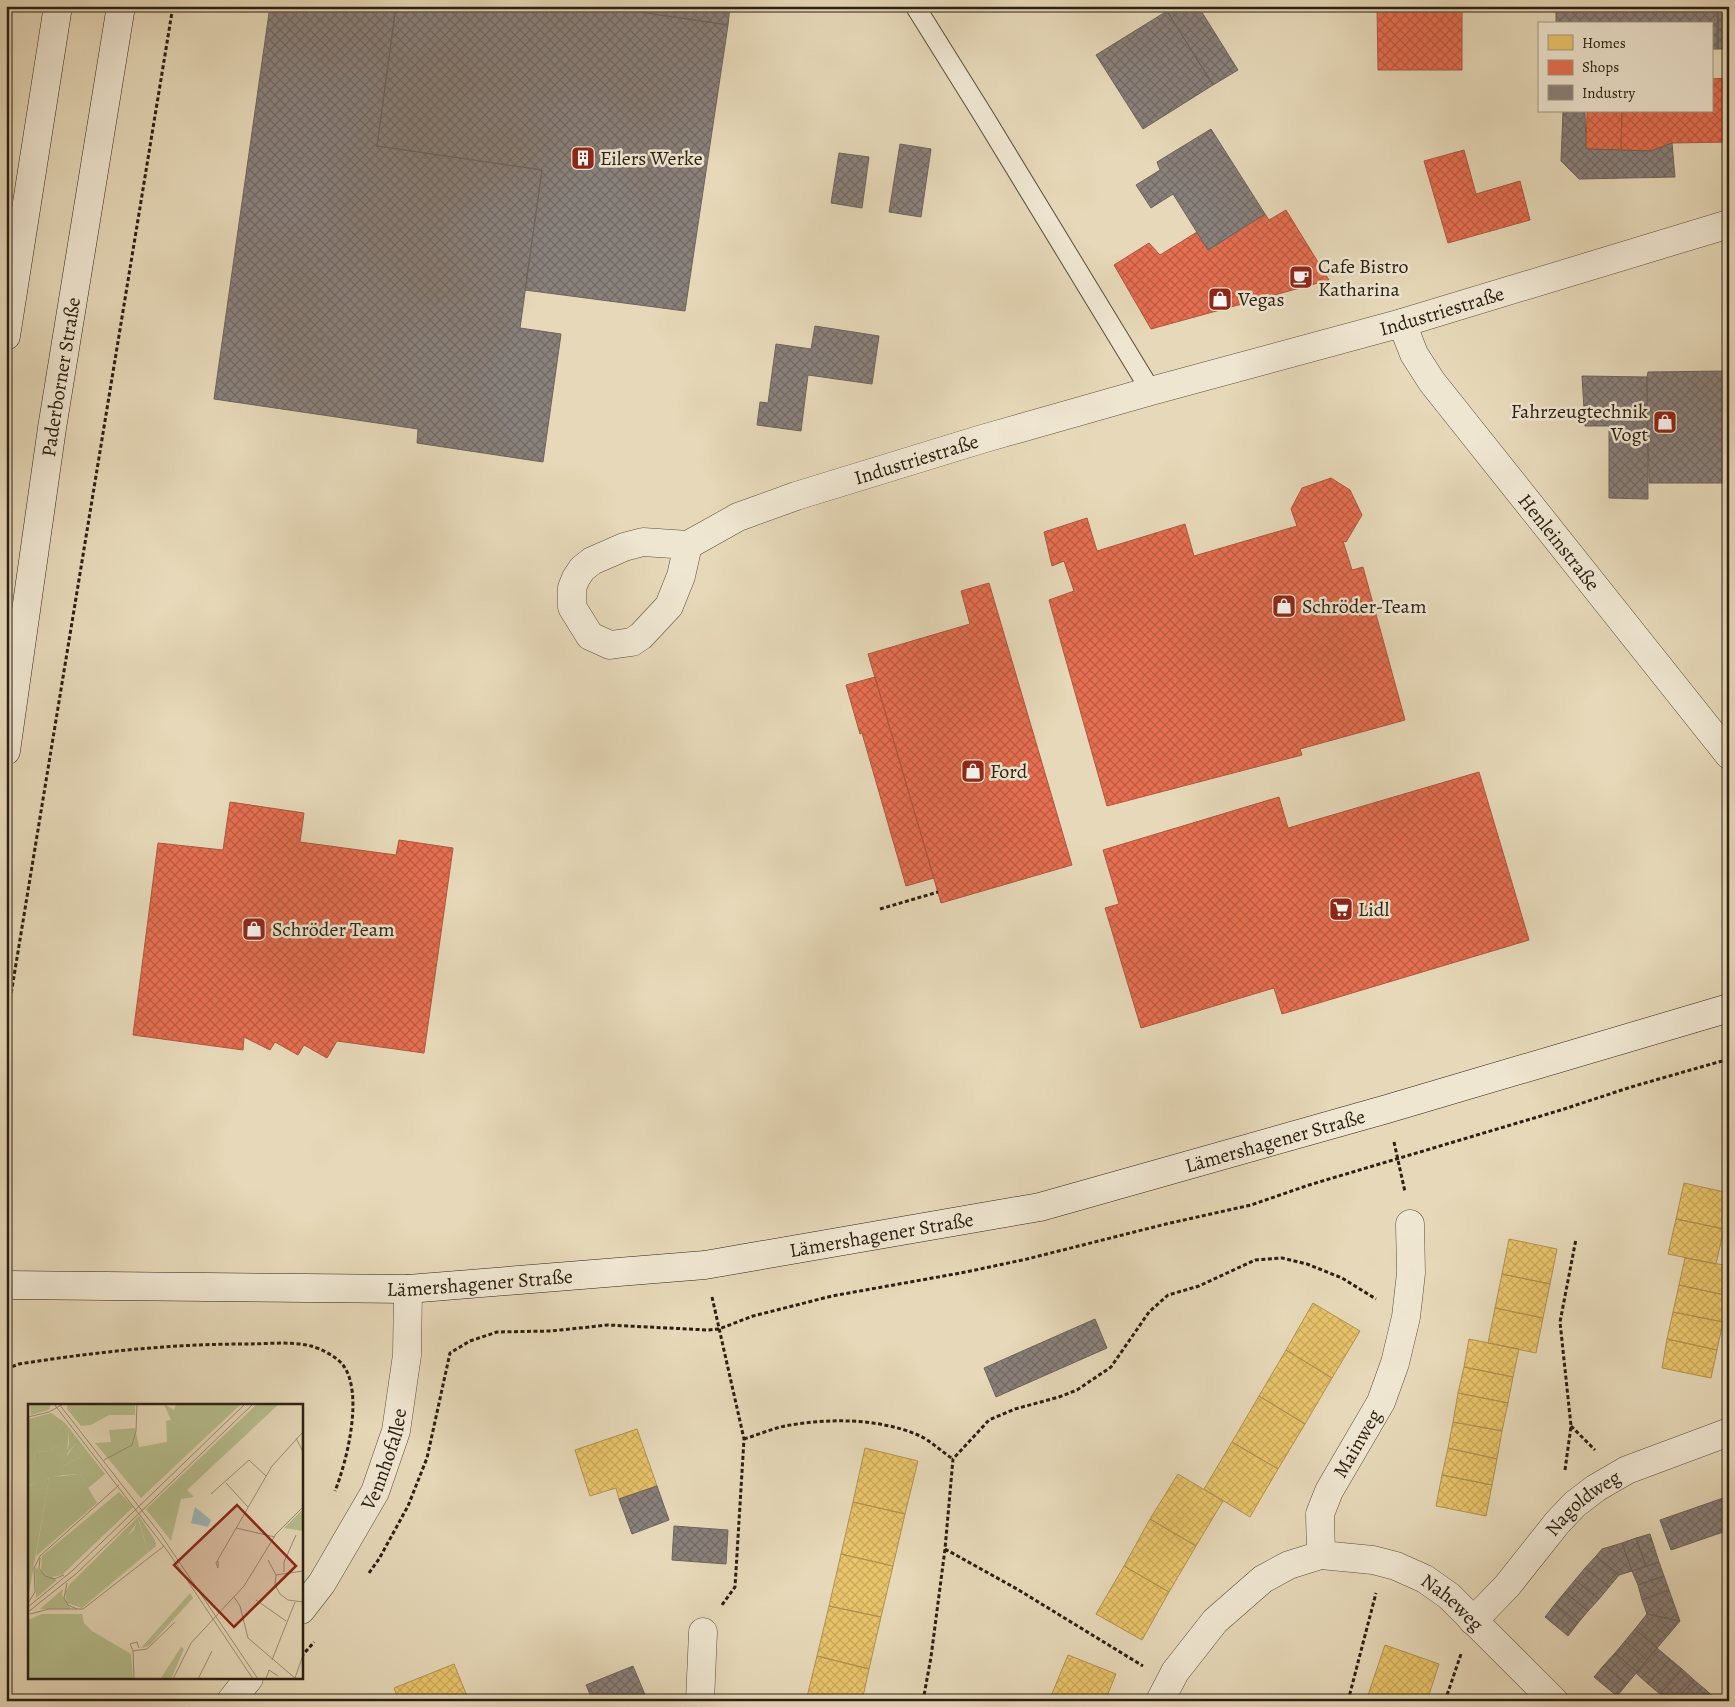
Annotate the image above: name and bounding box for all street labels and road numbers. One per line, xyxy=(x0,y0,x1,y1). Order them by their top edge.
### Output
street label: Industriestraße xyxy=(1376,279,1507,342)
street label: Paderborner Straße xyxy=(35,295,87,459)
street label: Industriestraße xyxy=(851,427,982,491)
street label: Henleinstraße xyxy=(1512,488,1606,596)
street label: Lämershagener Straße xyxy=(1182,1102,1368,1179)
street label: Lämershagener Straße xyxy=(787,1205,975,1264)
street label: Lämershagener Straße xyxy=(387,1262,574,1303)
street label: Mainweg xyxy=(1326,1404,1387,1482)
street label: Vennhofallee xyxy=(354,1406,413,1516)
street label: Nagoldweg xyxy=(1538,1463,1625,1542)
street label: Naheweg xyxy=(1416,1567,1490,1637)

